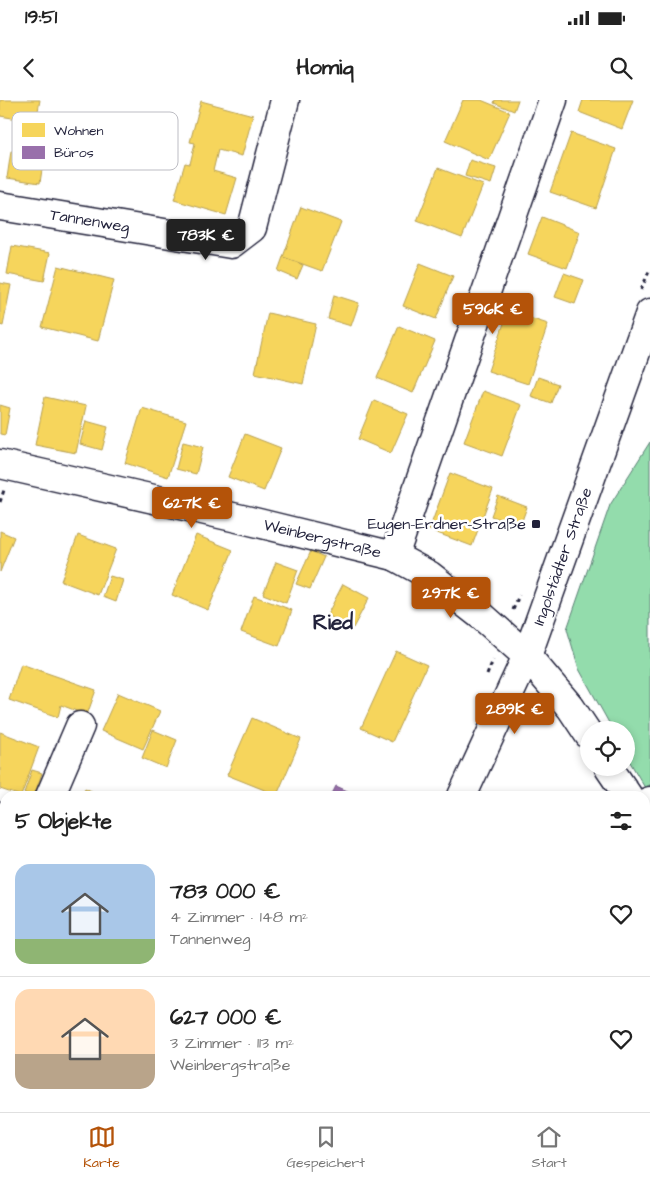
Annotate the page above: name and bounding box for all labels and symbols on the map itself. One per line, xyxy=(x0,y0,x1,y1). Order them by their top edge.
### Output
legend xyxy=(12,112,178,170)
text: Wohnen xyxy=(54,121,104,141)
text: Büros xyxy=(54,143,94,163)
street label: Tannenweg xyxy=(48,203,131,239)
pin: 783K € xyxy=(165,219,247,261)
pin: 596K € xyxy=(452,292,534,335)
street label: Ingolstädter Straße xyxy=(528,484,598,629)
pin: 627K € xyxy=(151,486,233,529)
place label: Eugen-Erdner-Straße xyxy=(368,513,526,536)
street label: Weinbergstraße xyxy=(261,514,384,564)
marker: Eugen-Erdner-Straße xyxy=(530,518,542,530)
pin: 297K € xyxy=(410,576,492,619)
district label: Ried xyxy=(313,608,353,637)
pin: 289K € xyxy=(474,692,556,735)

